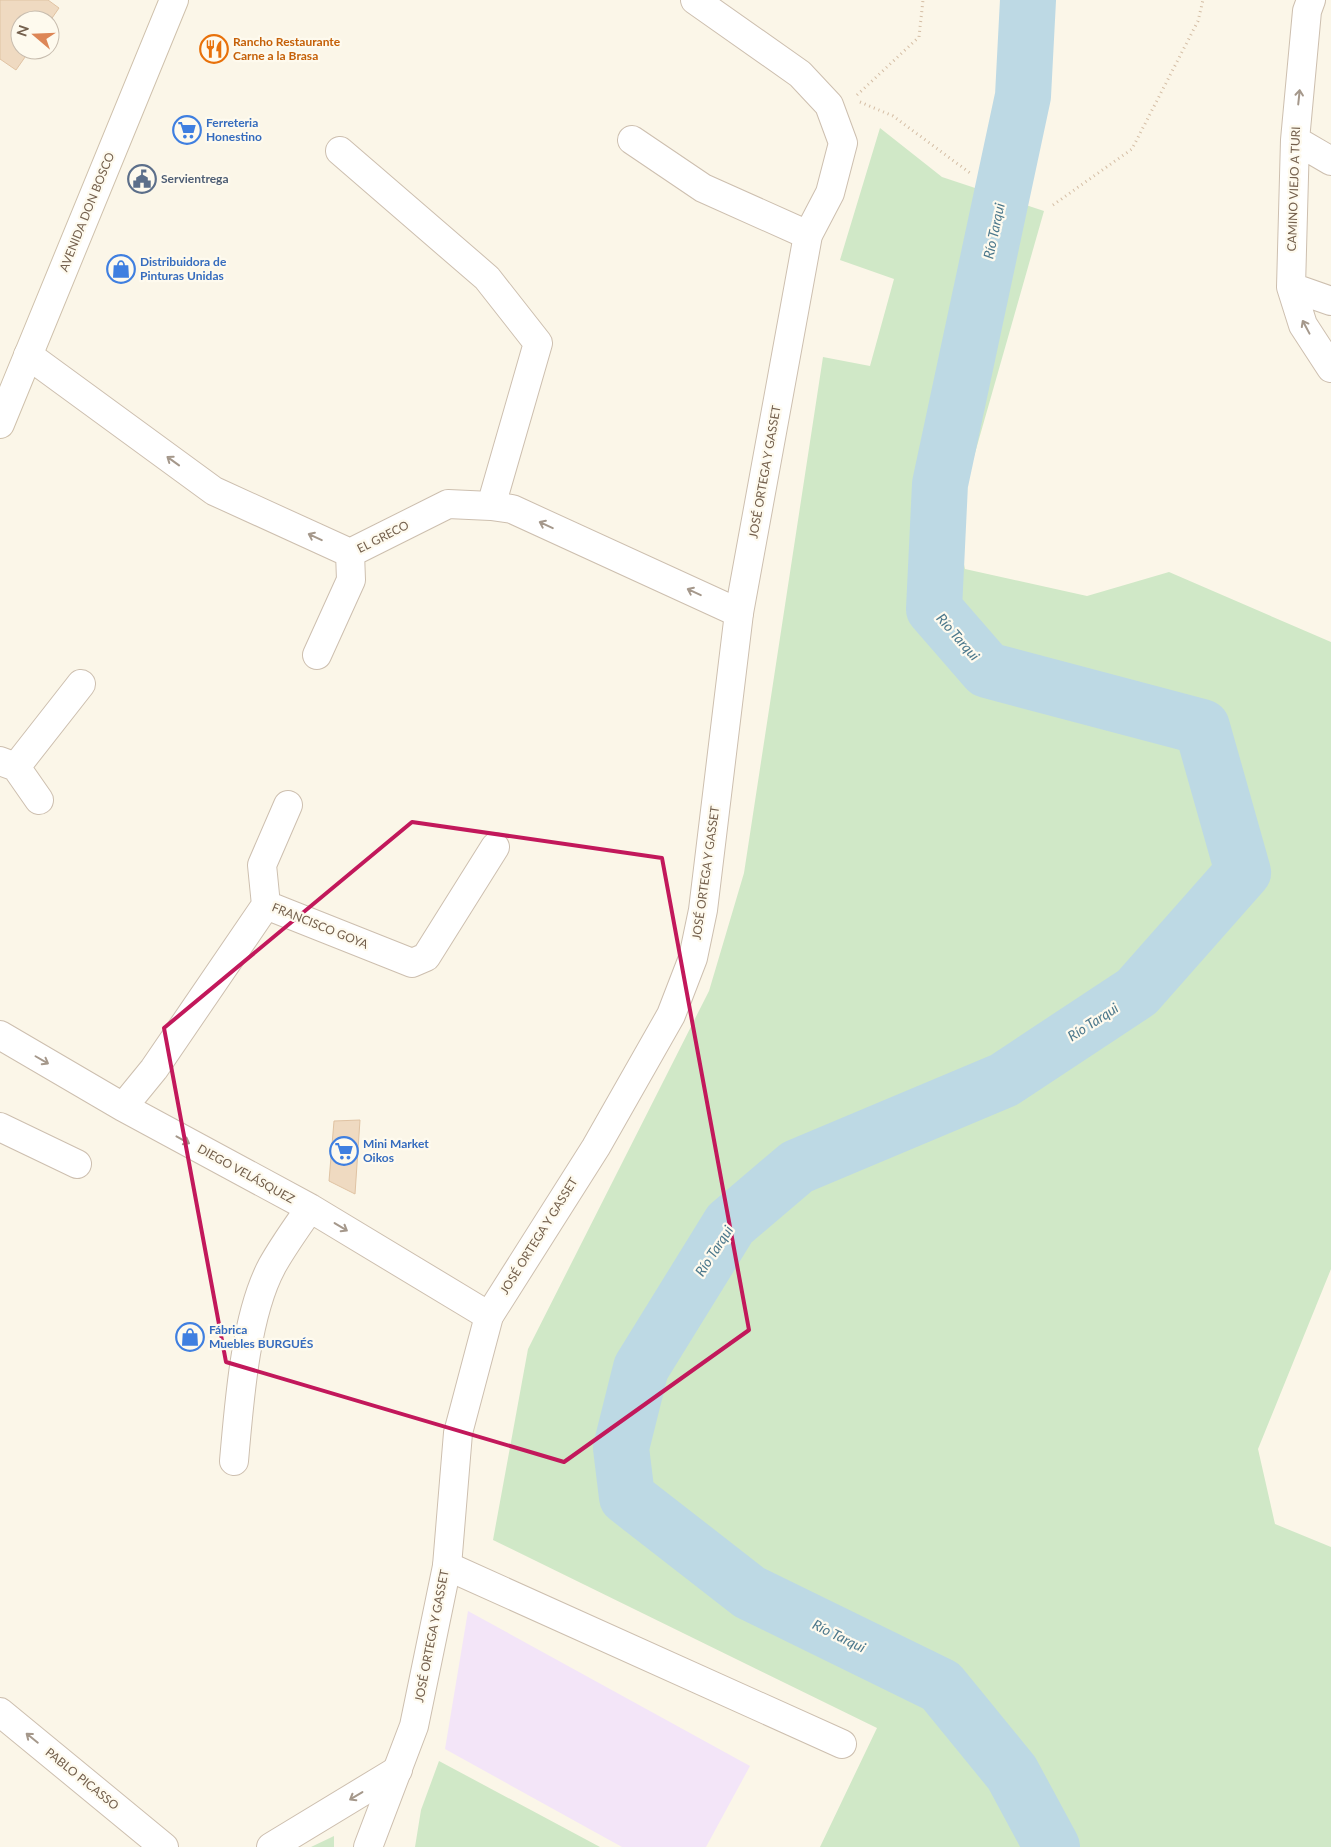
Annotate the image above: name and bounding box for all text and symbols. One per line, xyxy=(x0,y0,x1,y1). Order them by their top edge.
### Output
north arrow xyxy=(10,10,60,60)
text: N xyxy=(12,23,32,38)
restaurant icon: Rancho Restaurante Carne a la Brasa xyxy=(199,34,229,64)
place label: Rancho Restaurante Carne a la Brasa xyxy=(233,34,341,63)
one-way arrow xyxy=(1294,90,1304,106)
supermarket icon: Ferreteria Honestino xyxy=(172,115,202,145)
place label: Ferreteria Honestino xyxy=(206,115,262,144)
street label: CAMINO VIEJO A TURI xyxy=(1284,126,1303,252)
street label: AVENIDA DON BOSCO xyxy=(56,150,117,274)
public building icon: Servientrega xyxy=(127,164,157,194)
place label: Servientrega xyxy=(161,171,229,186)
water label: Río Tarqui xyxy=(979,201,1008,260)
shop icon: Distribuidora de Pinturas Unidas xyxy=(106,254,136,284)
place label: Distribuidora de Pinturas Unidas xyxy=(140,254,227,283)
one-way arrow xyxy=(1301,320,1310,335)
street label: JOSÉ ORTEGA Y GASSET xyxy=(745,404,784,540)
one-way arrow xyxy=(166,456,180,466)
street label: EL GRECO xyxy=(354,517,412,556)
one-way arrow xyxy=(539,519,554,529)
one-way arrow xyxy=(308,532,323,542)
one-way arrow xyxy=(687,587,702,597)
water label: Río Tarqui xyxy=(933,610,984,664)
street label: JOSÉ ORTEGA Y GASSET xyxy=(689,805,722,941)
street label: FRANCISCO GOYA xyxy=(270,899,371,952)
water label: Río Tarqui xyxy=(1064,999,1122,1044)
one-way arrow xyxy=(35,1055,49,1065)
one-way arrow xyxy=(176,1135,191,1145)
supermarket icon: Mini Market Oikos xyxy=(329,1136,359,1166)
place label: Mini Market Oikos xyxy=(363,1136,429,1165)
street label: DIEGO VELÁSQUEZ xyxy=(195,1141,297,1206)
street label: JOSÉ ORTEGA Y GASSET xyxy=(496,1175,581,1297)
water label: Río Tarqui xyxy=(691,1222,737,1279)
one-way arrow xyxy=(333,1223,347,1233)
shop icon: Fábrica Muebles BURGUÉS xyxy=(175,1322,205,1352)
place label: Fábrica Muebles BURGUÉS xyxy=(209,1322,314,1351)
street label: JOSÉ ORTEGA Y GASSET xyxy=(411,1568,452,1704)
water label: Río Tarqui xyxy=(810,1615,869,1656)
one-way arrow xyxy=(26,1733,39,1744)
street label: PABLO PICASSO xyxy=(43,1744,122,1813)
one-way arrow xyxy=(349,1791,363,1801)

